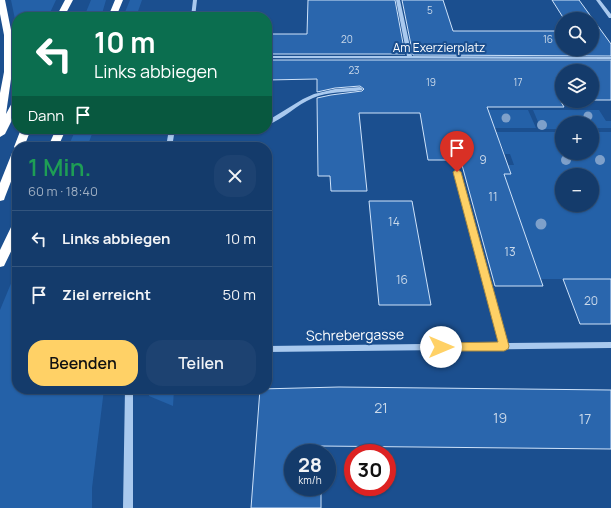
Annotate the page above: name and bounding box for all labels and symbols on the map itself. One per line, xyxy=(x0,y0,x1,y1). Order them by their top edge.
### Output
house number: 5 xyxy=(427,3,433,17)
house number: 20 xyxy=(341,32,353,46)
house number: 16 xyxy=(543,32,553,46)
street label: Am Exerzierplatz xyxy=(393,39,485,56)
house number: 23 xyxy=(348,63,360,77)
house number: 19 xyxy=(426,75,436,89)
house number: 17 xyxy=(514,75,522,89)
pin xyxy=(440,131,474,172)
house number: 9 xyxy=(479,151,487,168)
house number: 11 xyxy=(488,188,498,205)
house number: 14 xyxy=(388,213,400,230)
house number: 13 xyxy=(504,243,516,260)
house number: 16 xyxy=(396,271,408,288)
house number: 20 xyxy=(584,292,598,309)
street label: Schrebergasse xyxy=(306,324,404,345)
position arrow xyxy=(420,326,462,368)
house number: 21 xyxy=(374,398,388,417)
house number: 19 xyxy=(493,408,507,427)
house number: 17 xyxy=(579,409,591,428)
speed limit sign: 30 xyxy=(344,444,396,496)

